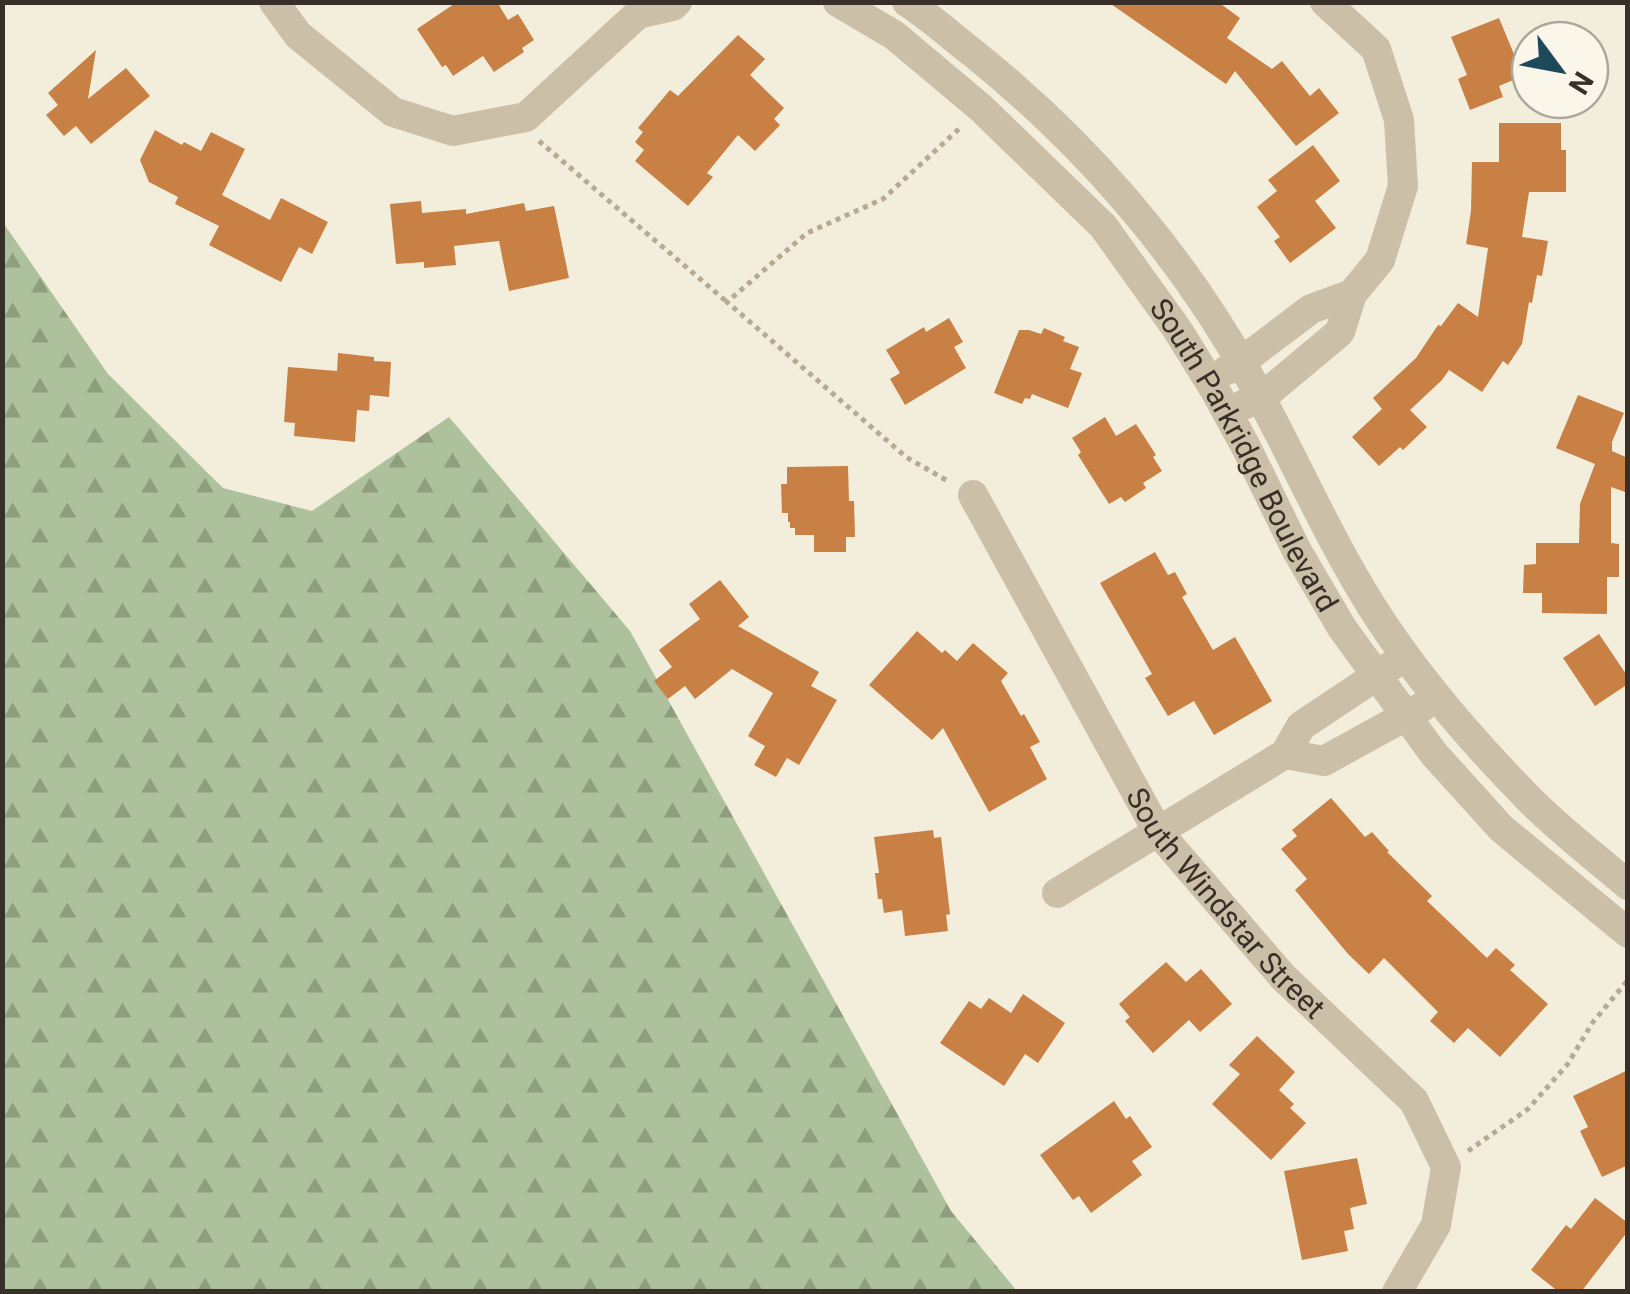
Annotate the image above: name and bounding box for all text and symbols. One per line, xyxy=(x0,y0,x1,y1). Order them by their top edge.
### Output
north arrow xyxy=(1510,20,1610,120)
text: N xyxy=(1562,66,1600,100)
street label: South Parkridge Boulevard xyxy=(1143,291,1346,618)
street label: South Windstar Street xyxy=(1120,781,1333,1025)

